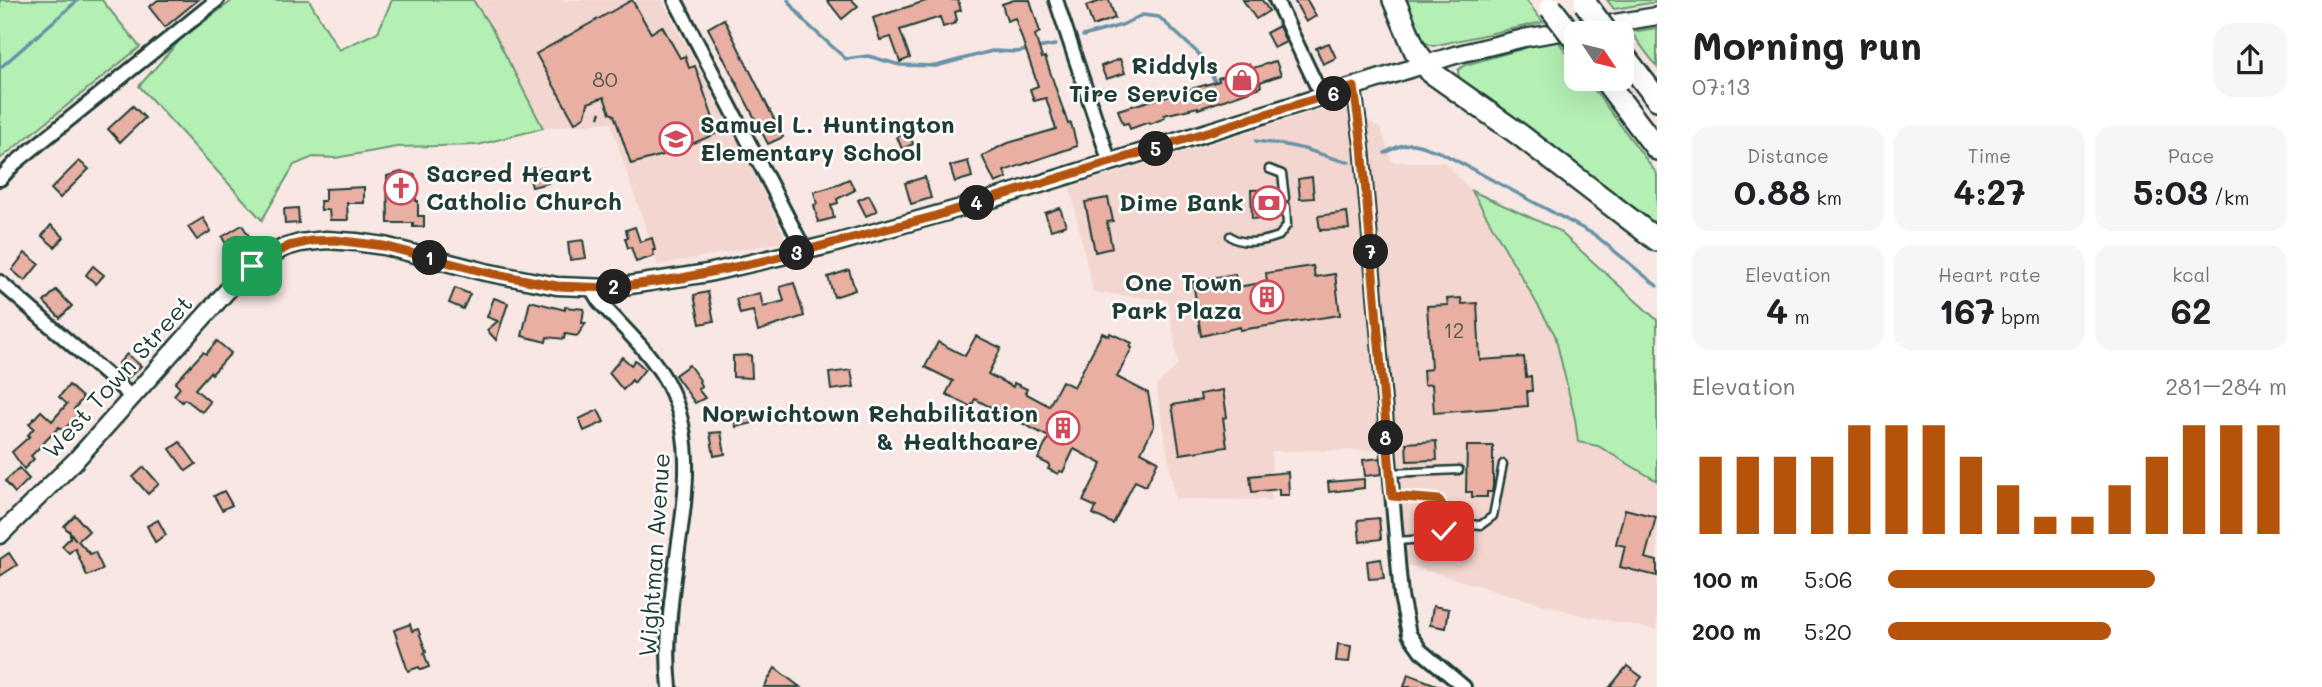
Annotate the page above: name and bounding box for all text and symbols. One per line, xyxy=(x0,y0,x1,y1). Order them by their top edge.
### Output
text: Morning run xyxy=(1692,20,1922,70)
north arrow xyxy=(1564,21,1634,91)
map controls xyxy=(1564,21,1634,91)
button: share xyxy=(2213,23,2287,97)
place label: Riddyls Tire Service xyxy=(1069,49,1218,108)
shop icon: Riddyls Tire Service xyxy=(1223,61,1261,99)
house number: 80 xyxy=(592,65,618,92)
text: 07:13 xyxy=(1692,71,1750,101)
pin: 6 xyxy=(1316,76,1352,112)
text: 6 xyxy=(1328,81,1339,106)
place label: Samuel L. Huntington Elementary School xyxy=(700,108,955,167)
school or university icon: Samuel L. Huntington Elementary School xyxy=(657,120,695,158)
pin: 5 xyxy=(1138,132,1174,166)
text: 5 xyxy=(1150,136,1161,161)
text: Distance xyxy=(1747,143,1829,168)
text: Time xyxy=(1968,143,2011,168)
text: Pace xyxy=(2168,143,2214,168)
place label: Sacred Heart Catholic Church xyxy=(426,157,622,216)
text: 0.88 xyxy=(1734,168,1811,214)
text: 4:27 xyxy=(1953,168,2026,214)
text: 5:03 xyxy=(2133,168,2208,214)
church icon: Sacred Heart Catholic Church xyxy=(382,169,420,207)
bank icon: Dime Bank xyxy=(1250,184,1288,222)
text: km xyxy=(1811,185,1842,210)
text: /km xyxy=(2208,185,2249,210)
pin: 4 xyxy=(960,186,995,220)
place label: Dime Bank xyxy=(1119,186,1244,217)
text: 4 xyxy=(970,190,983,215)
pin: 7 xyxy=(1354,234,1388,270)
pin xyxy=(222,236,282,296)
pin: 3 xyxy=(780,236,814,270)
text: 7 xyxy=(1365,239,1376,264)
pin: 1 xyxy=(412,240,448,276)
text: 3 xyxy=(791,240,802,265)
text: 1 xyxy=(425,245,434,270)
icon: arrive xyxy=(233,247,271,285)
text: Elevation xyxy=(1745,262,1830,287)
text: Heart rate xyxy=(1938,262,2041,287)
text: kcal xyxy=(2172,262,2210,287)
place label: One Town Park Plaza xyxy=(1111,266,1242,325)
pin: 2 xyxy=(596,270,632,304)
text: 2 xyxy=(608,274,619,299)
building icon: One Town Park Plaza xyxy=(1248,278,1286,316)
text: 4 xyxy=(1766,287,1788,333)
text: 167 xyxy=(1939,287,1995,333)
text: 62 xyxy=(2171,287,2212,333)
street label: West Town Street xyxy=(35,288,198,464)
text: m xyxy=(1788,304,1810,329)
text: bpm xyxy=(1995,304,2040,329)
house number: 12 xyxy=(1443,316,1465,343)
text: Elevation xyxy=(1692,371,1795,401)
text: 281–284 m xyxy=(2165,371,2287,401)
place label: Norwichtown Rehabilitation & Healthcare xyxy=(702,397,1038,456)
building icon: Norwichtown Rehabilitation & Healthcare xyxy=(1044,409,1082,447)
pin: 8 xyxy=(1368,420,1404,456)
text: 8 xyxy=(1380,425,1391,450)
street label: Wightman Avenue xyxy=(631,452,676,658)
pin xyxy=(1414,501,1474,561)
icon: check xyxy=(1425,512,1463,550)
text: 100 m xyxy=(1692,564,1758,594)
text: 5:06 xyxy=(1804,564,1853,594)
text: 200 m xyxy=(1692,616,1761,646)
text: 5:20 xyxy=(1804,616,1852,646)

